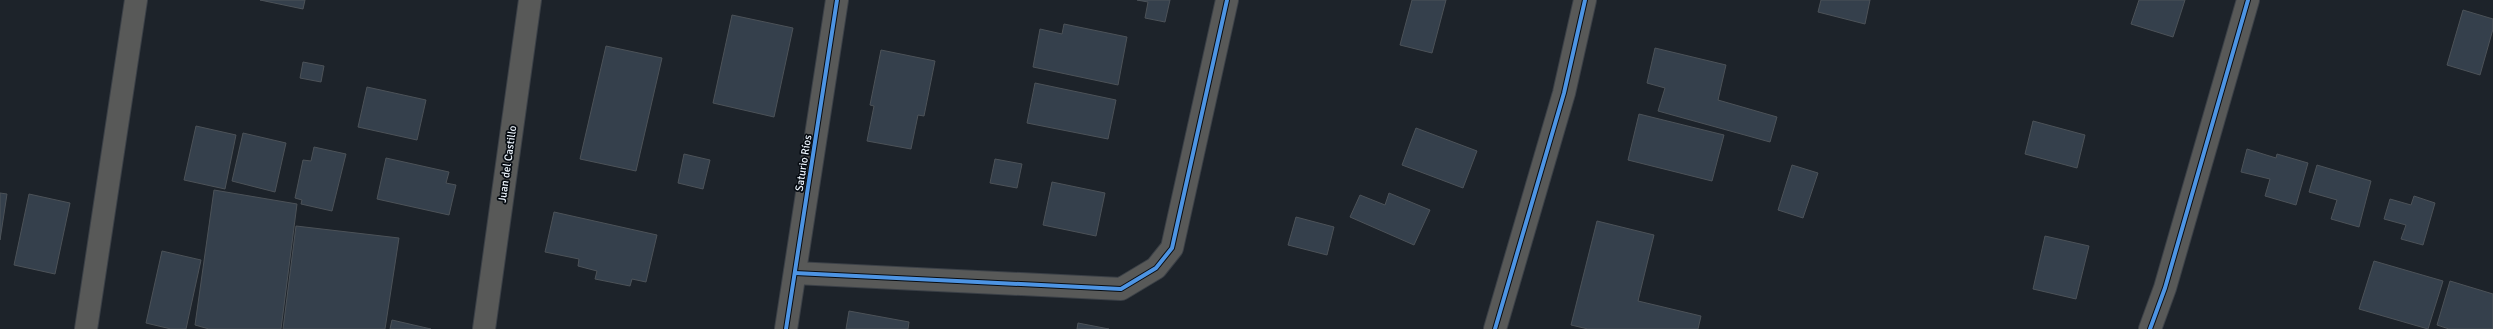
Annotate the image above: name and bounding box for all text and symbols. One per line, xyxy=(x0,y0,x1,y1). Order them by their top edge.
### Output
street label: Juan del Castillo xyxy=(496,124,519,203)
street label: Saturio Ríos xyxy=(793,134,814,192)

